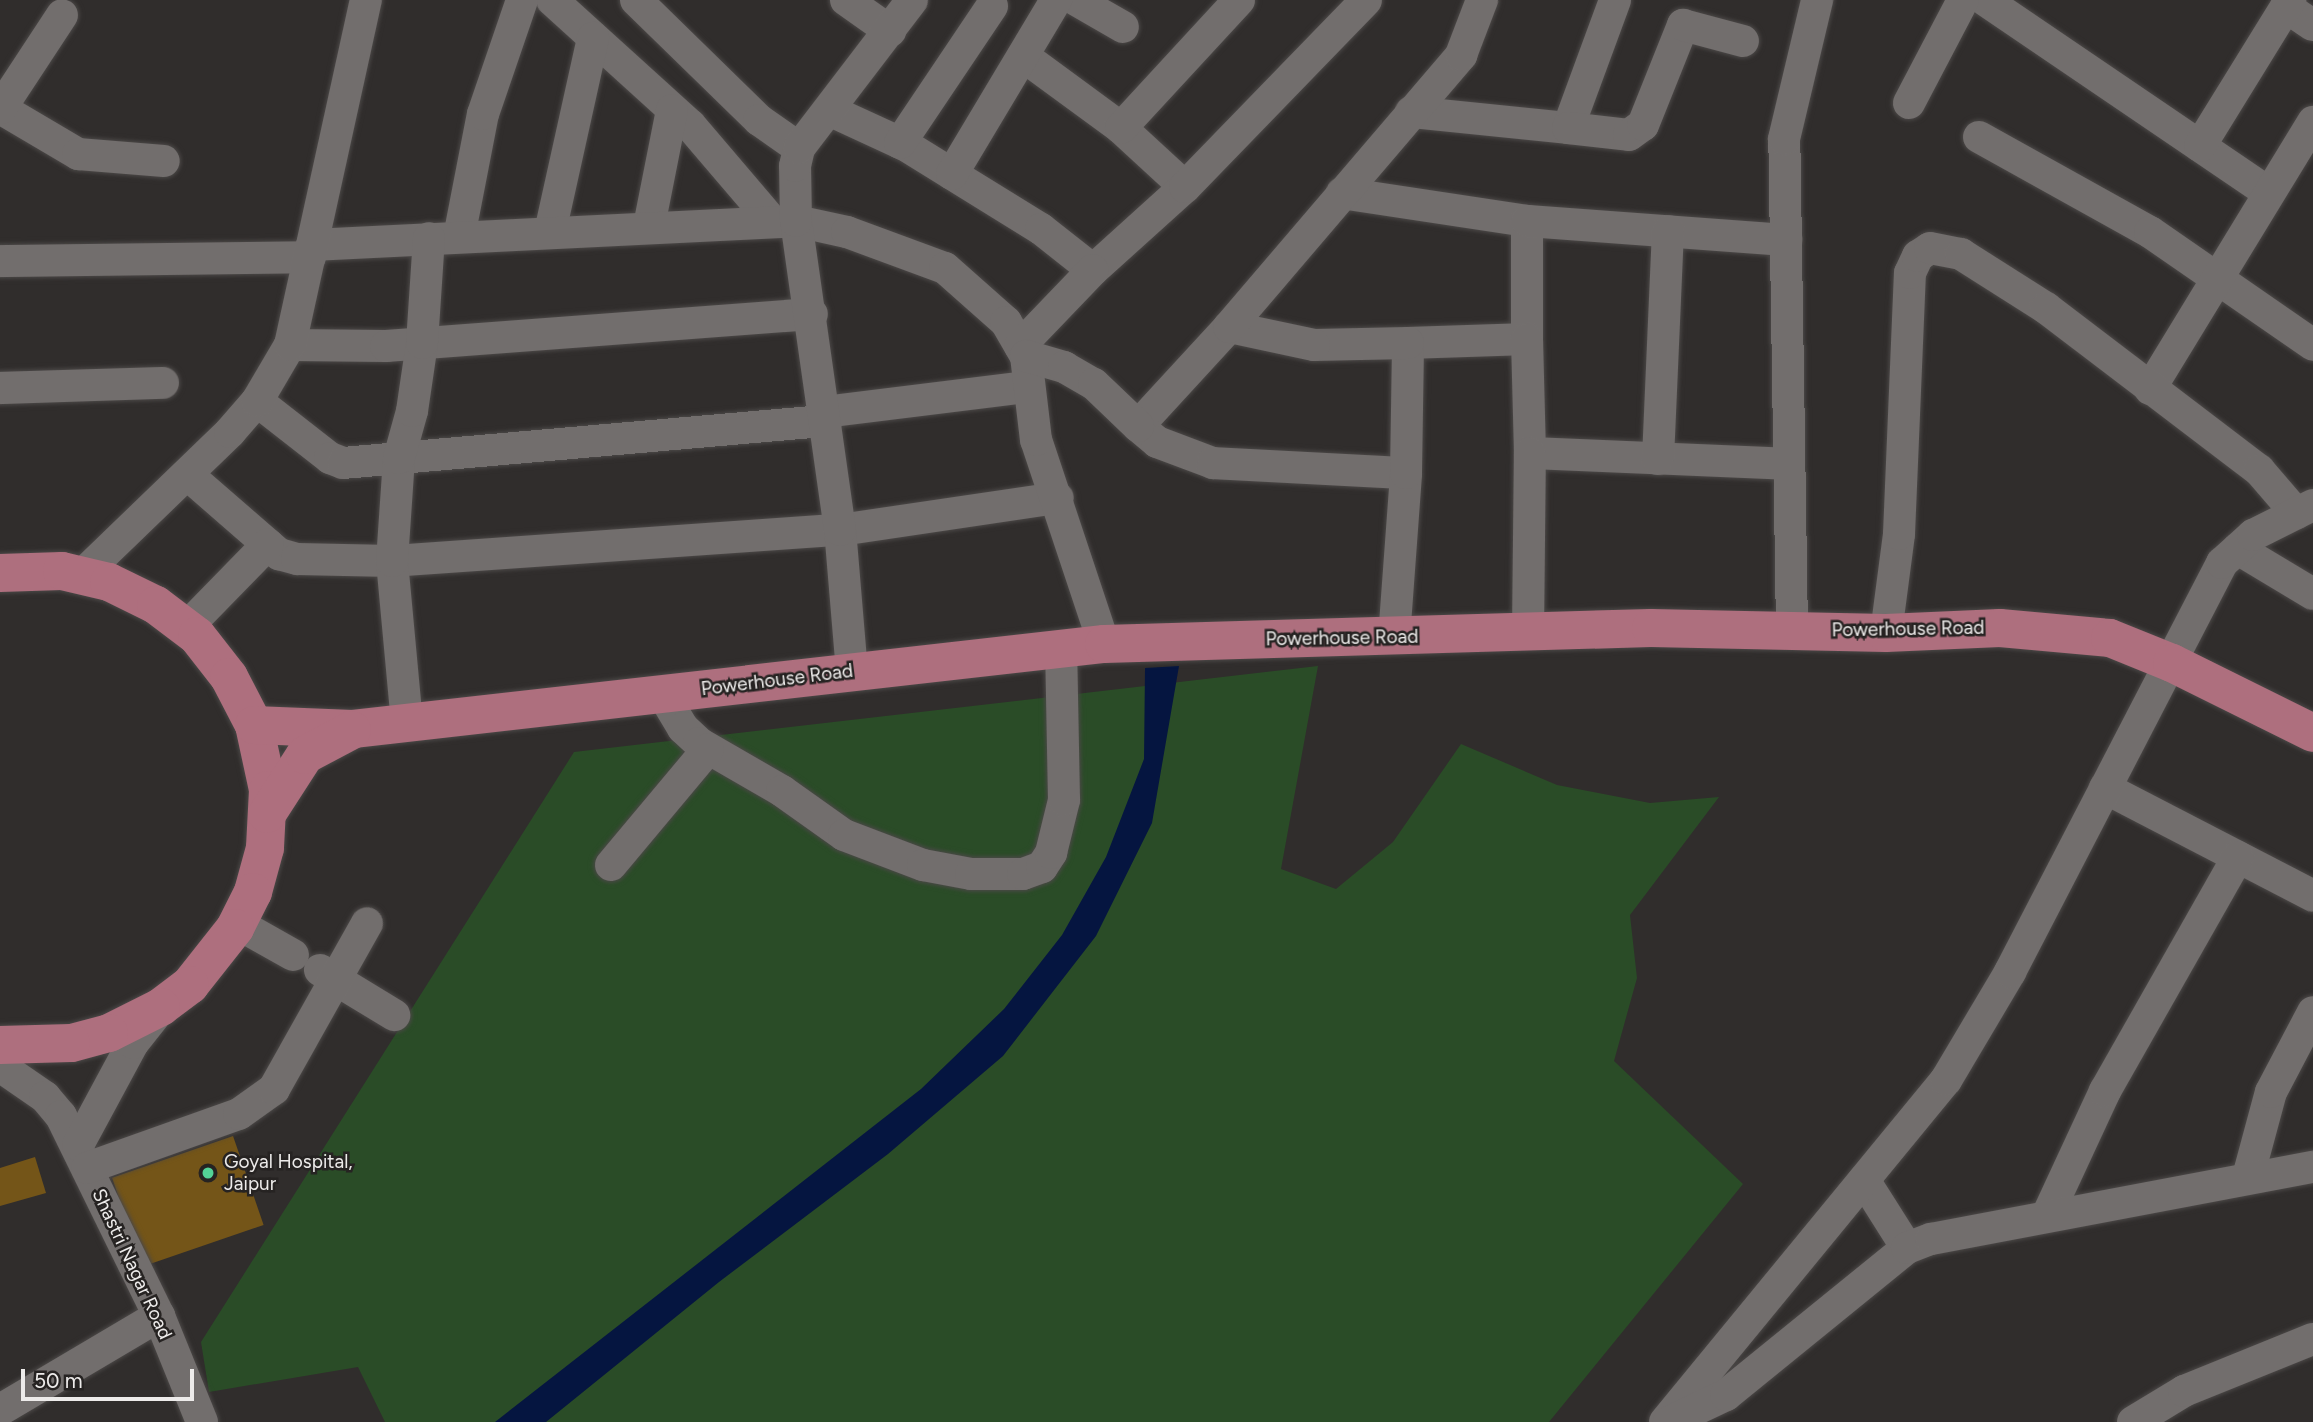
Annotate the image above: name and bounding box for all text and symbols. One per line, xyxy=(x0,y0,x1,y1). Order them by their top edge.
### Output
street label: Powerhouse Road xyxy=(1831,616,1985,642)
street label: Powerhouse Road xyxy=(1265,625,1419,651)
street label: Powerhouse Road xyxy=(700,659,854,701)
place label: Goyal Hospital, Jaipur xyxy=(224,1151,353,1195)
marker: Goyal Hospital, Jaipur xyxy=(198,1163,218,1183)
street label: Shastri Nagar Road xyxy=(87,1185,177,1343)
scale bar xyxy=(24,1356,198,1400)
text: 50 m xyxy=(34,1368,83,1393)

